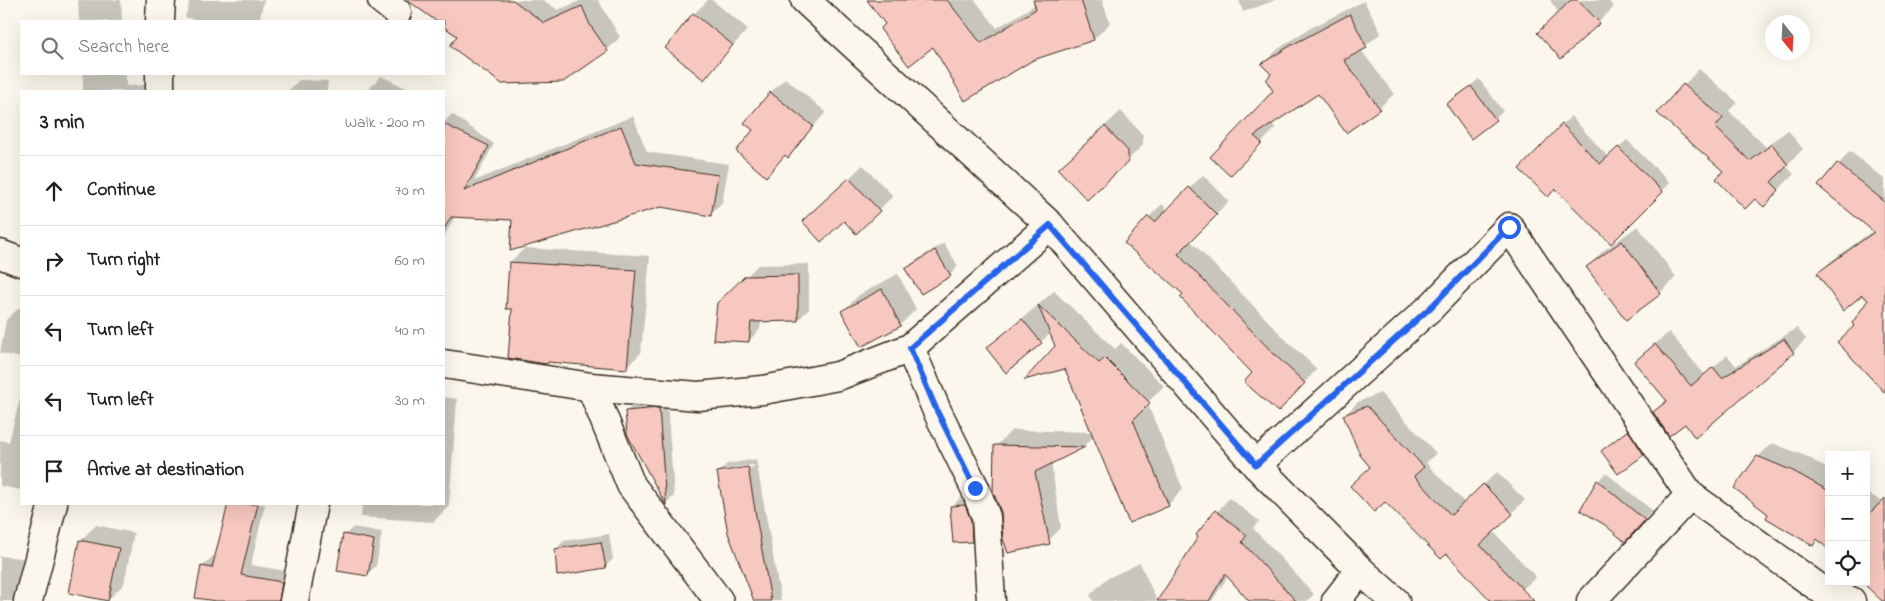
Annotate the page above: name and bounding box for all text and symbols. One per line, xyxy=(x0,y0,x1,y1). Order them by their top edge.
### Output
north arrow xyxy=(1765,15,1810,60)
search box xyxy=(20,20,445,75)
icon: search xyxy=(38,34,66,62)
text: Search here xyxy=(78,34,169,61)
text: 3 min xyxy=(40,108,84,138)
text: Walk · 200 m xyxy=(345,111,425,135)
icon: ahead xyxy=(40,177,68,205)
text: Continue xyxy=(87,177,155,204)
text: 70 m xyxy=(395,179,425,203)
route start xyxy=(1498,216,1521,239)
icon: right xyxy=(40,247,68,275)
text: Turn right xyxy=(87,247,160,274)
text: 60 m xyxy=(395,249,425,273)
icon: left xyxy=(40,317,68,345)
text: Turn left xyxy=(87,317,154,344)
text: 40 m xyxy=(395,319,425,343)
icon: left xyxy=(40,387,68,415)
text: Turn left xyxy=(87,387,154,414)
text: 30 m xyxy=(395,389,425,413)
map controls xyxy=(1825,451,1870,586)
button: + xyxy=(1825,451,1870,496)
icon: arrive xyxy=(40,457,68,485)
text: Arrive at destination xyxy=(87,457,244,484)
route end xyxy=(964,477,987,500)
button: − xyxy=(1825,496,1870,541)
button: locate xyxy=(1825,541,1870,586)

